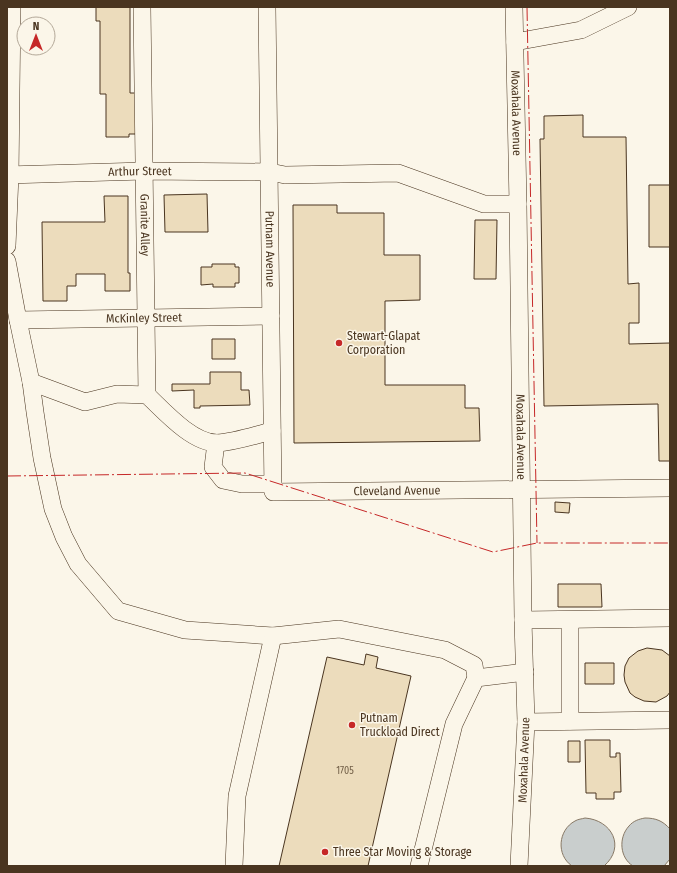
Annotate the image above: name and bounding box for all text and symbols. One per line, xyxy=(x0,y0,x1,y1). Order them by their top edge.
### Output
north arrow xyxy=(16,16,56,56)
text: N xyxy=(33,20,39,33)
street label: Moxahala Avenue xyxy=(508,70,524,156)
street label: Arthur Street xyxy=(108,164,172,179)
street label: Granite Alley xyxy=(137,194,152,257)
street label: Putnam Avenue xyxy=(263,211,277,287)
street label: McKinley Street xyxy=(106,310,182,326)
place label: Stewart-Glapat Corporation xyxy=(347,329,420,357)
marker: Stewart-Glapat Corporation xyxy=(334,338,344,348)
street label: Moxahala Avenue xyxy=(513,394,528,480)
street label: Cleveland Avenue xyxy=(353,483,441,498)
place label: Putnam Truckload Direct xyxy=(360,711,440,739)
street label: Moxahala Avenue xyxy=(516,717,532,803)
marker: Putnam Truckload Direct xyxy=(347,720,357,730)
house number: 1705 xyxy=(336,765,354,777)
place label: Three Star Moving & Storage xyxy=(333,845,472,859)
marker: Three Star Moving & Storage xyxy=(320,847,330,857)

